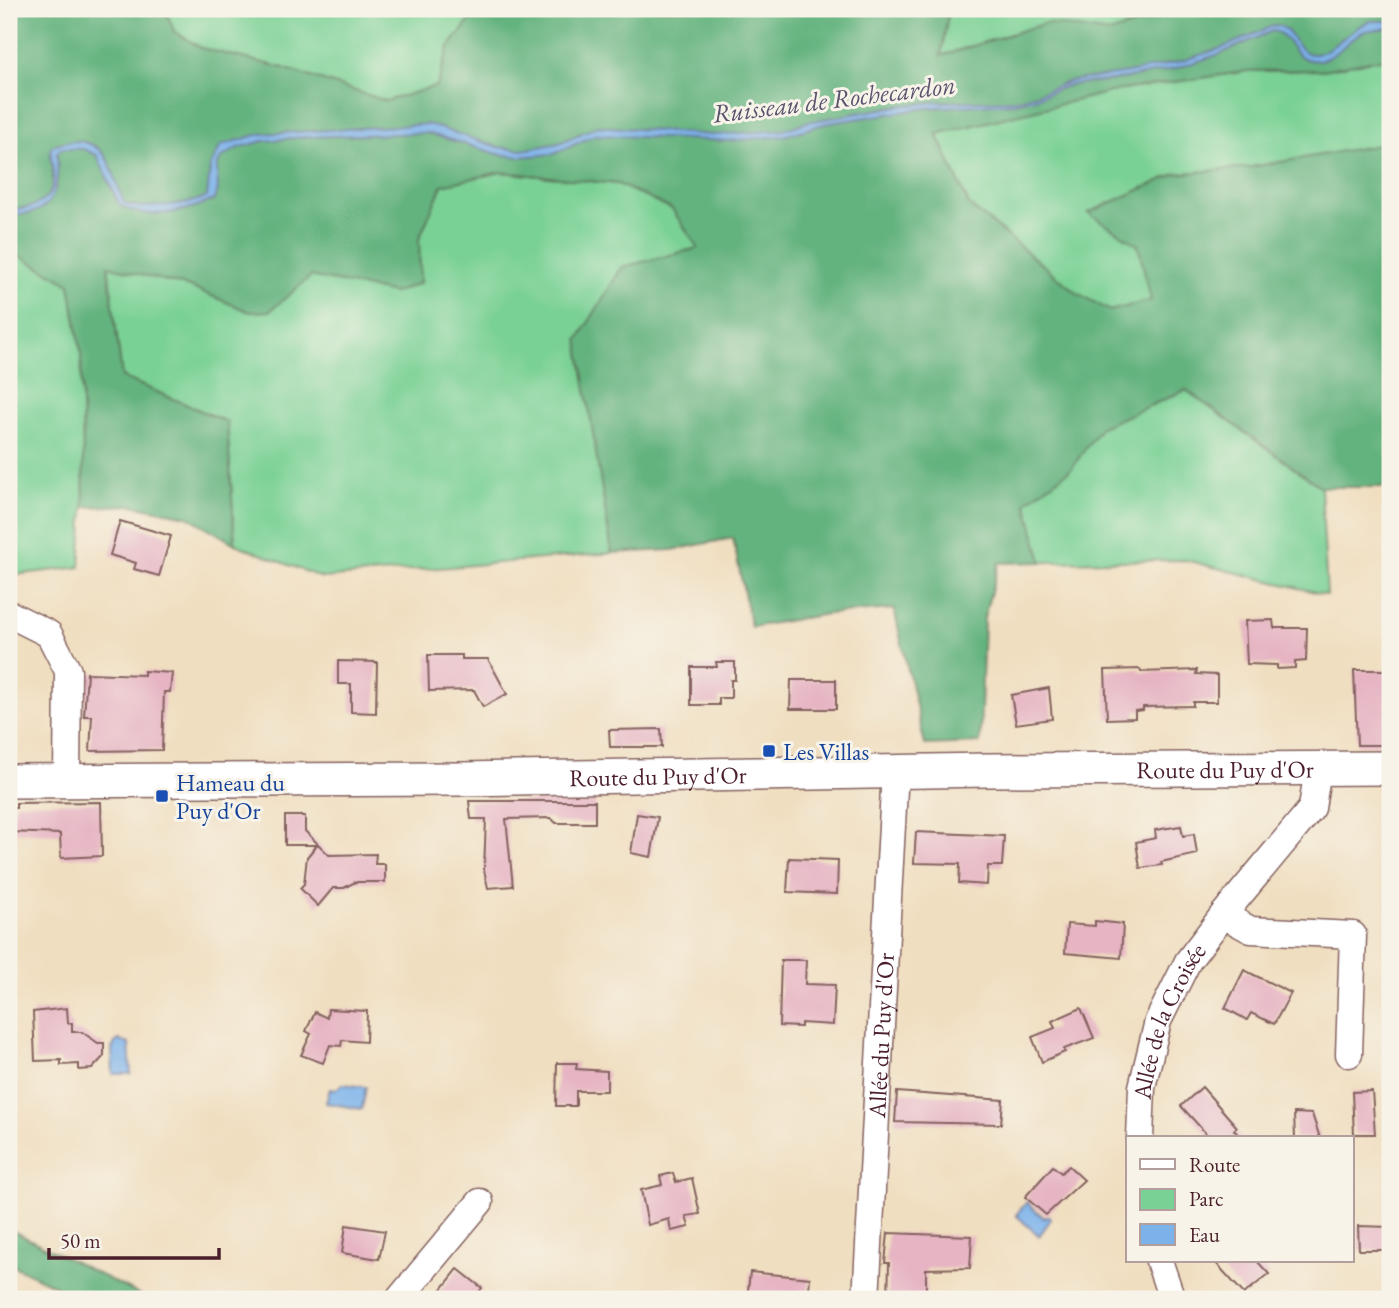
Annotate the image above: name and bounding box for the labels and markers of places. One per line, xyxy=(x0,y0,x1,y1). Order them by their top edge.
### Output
place label: Les Villas xyxy=(783,736,869,767)
marker: Les Villas xyxy=(761,743,777,759)
place label: Hameau du Puy d'Or xyxy=(176,767,285,826)
marker: Hameau du Puy d'Or xyxy=(154,788,170,804)

